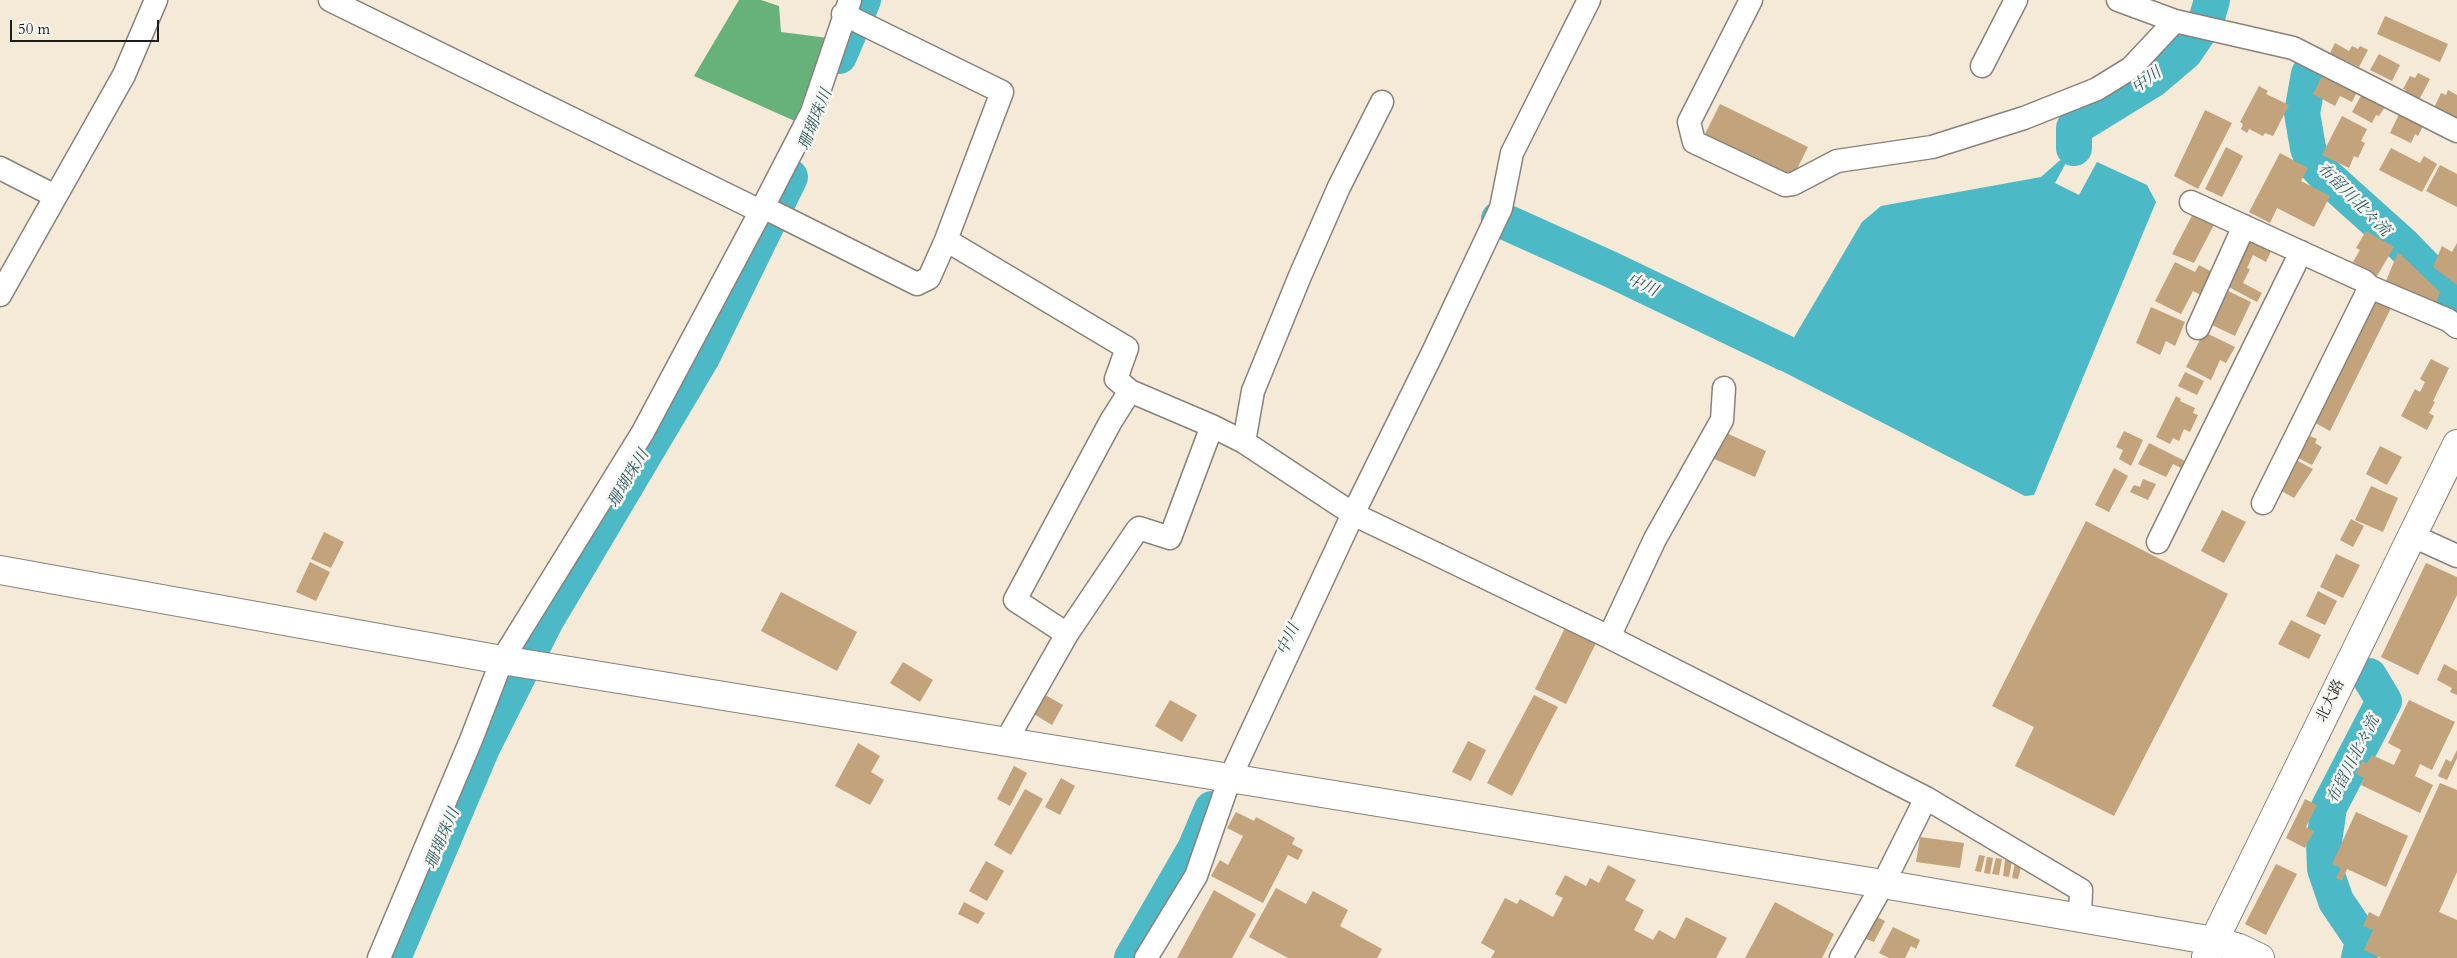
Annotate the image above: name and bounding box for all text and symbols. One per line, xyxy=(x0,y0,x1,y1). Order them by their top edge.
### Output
scale bar xyxy=(12,10,161,42)
text: 50 m xyxy=(18,19,50,39)
water label: 中川 xyxy=(2128,64,2166,98)
water label: 珊瑚珠川 xyxy=(795,87,837,153)
water label: 布留川北々流 xyxy=(2312,159,2394,241)
water label: 中川 xyxy=(1623,271,1661,301)
water label: 珊瑚珠川 xyxy=(604,447,654,511)
water label: 中川 xyxy=(1274,621,1304,659)
street label: 北大路 xyxy=(2313,677,2349,725)
water label: 布留川北々流 xyxy=(2324,713,2384,807)
water label: 珊瑚珠川 xyxy=(422,806,464,872)

